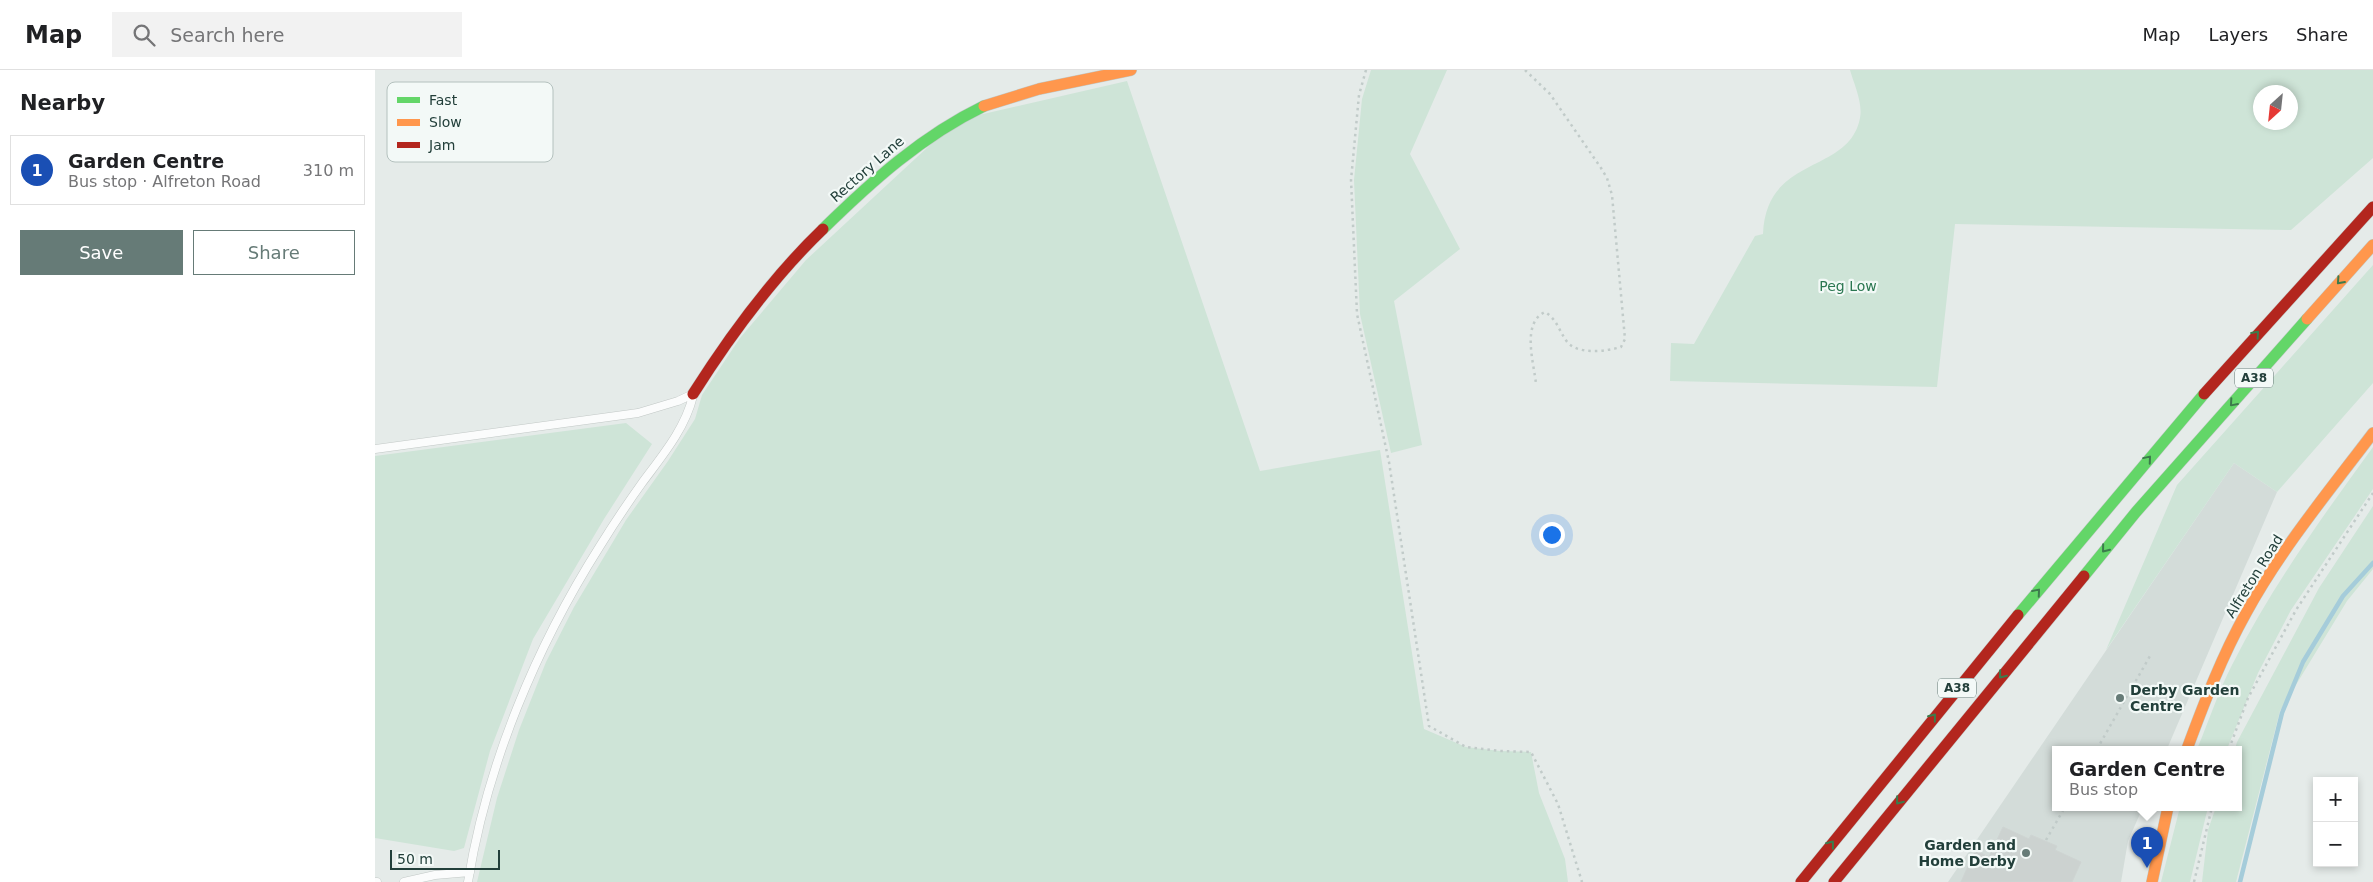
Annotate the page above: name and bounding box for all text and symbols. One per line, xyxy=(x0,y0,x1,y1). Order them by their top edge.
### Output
search box xyxy=(112,12,462,57)
text: Map xyxy=(25,21,82,49)
icon: search xyxy=(130,21,158,49)
text: Search here xyxy=(170,24,284,46)
text: Map xyxy=(2142,24,2180,45)
text: Layers xyxy=(2208,24,2268,45)
text: Share xyxy=(2296,24,2348,45)
legend xyxy=(387,82,553,162)
north arrow xyxy=(2253,85,2298,130)
text: Nearby xyxy=(20,91,105,115)
text: Fast xyxy=(429,92,458,108)
text: Slow xyxy=(429,114,462,130)
street label: Rectory Lane xyxy=(827,133,907,205)
text: Jam xyxy=(428,137,455,153)
text: Garden Centre xyxy=(68,150,224,172)
text: 1 xyxy=(31,161,43,180)
text: 310 m xyxy=(303,161,354,180)
text: Bus stop · Alfreton Road xyxy=(68,172,261,191)
button: Save xyxy=(20,230,183,275)
button: Share xyxy=(193,230,355,275)
one-way arrow xyxy=(2337,276,2346,285)
park label: Peg Low xyxy=(1819,278,1877,294)
one-way arrow xyxy=(2251,330,2260,339)
road number: A38 xyxy=(2235,368,2273,388)
one-way arrow xyxy=(2230,397,2238,406)
one-way arrow xyxy=(2143,456,2151,465)
your location xyxy=(1539,522,1565,548)
street label: Alfreton Road xyxy=(2222,531,2286,621)
one-way arrow xyxy=(2102,544,2111,553)
one-way arrow xyxy=(2031,589,2040,598)
one-way arrow xyxy=(2000,669,2008,678)
road number: A38 xyxy=(1938,678,1976,698)
place label: Derby Garden Centre xyxy=(2130,682,2239,714)
marker: Derby Garden Centre xyxy=(2114,692,2126,704)
one-way arrow xyxy=(1928,714,1937,723)
popup xyxy=(2052,746,2242,811)
text: Garden Centre xyxy=(2069,758,2225,780)
map controls xyxy=(2313,777,2358,867)
button: + xyxy=(2313,777,2358,822)
text: Bus stop xyxy=(2069,780,2138,799)
one-way arrow xyxy=(1896,795,1905,804)
button: − xyxy=(2313,822,2358,867)
pin: 1 xyxy=(2131,827,2163,868)
place label: Garden and Home Derby xyxy=(1919,837,2016,869)
one-way arrow xyxy=(1825,840,1834,850)
scale bar xyxy=(390,847,500,870)
marker: Garden and Home Derby xyxy=(2020,847,2032,859)
text: 50 m xyxy=(397,851,433,867)

